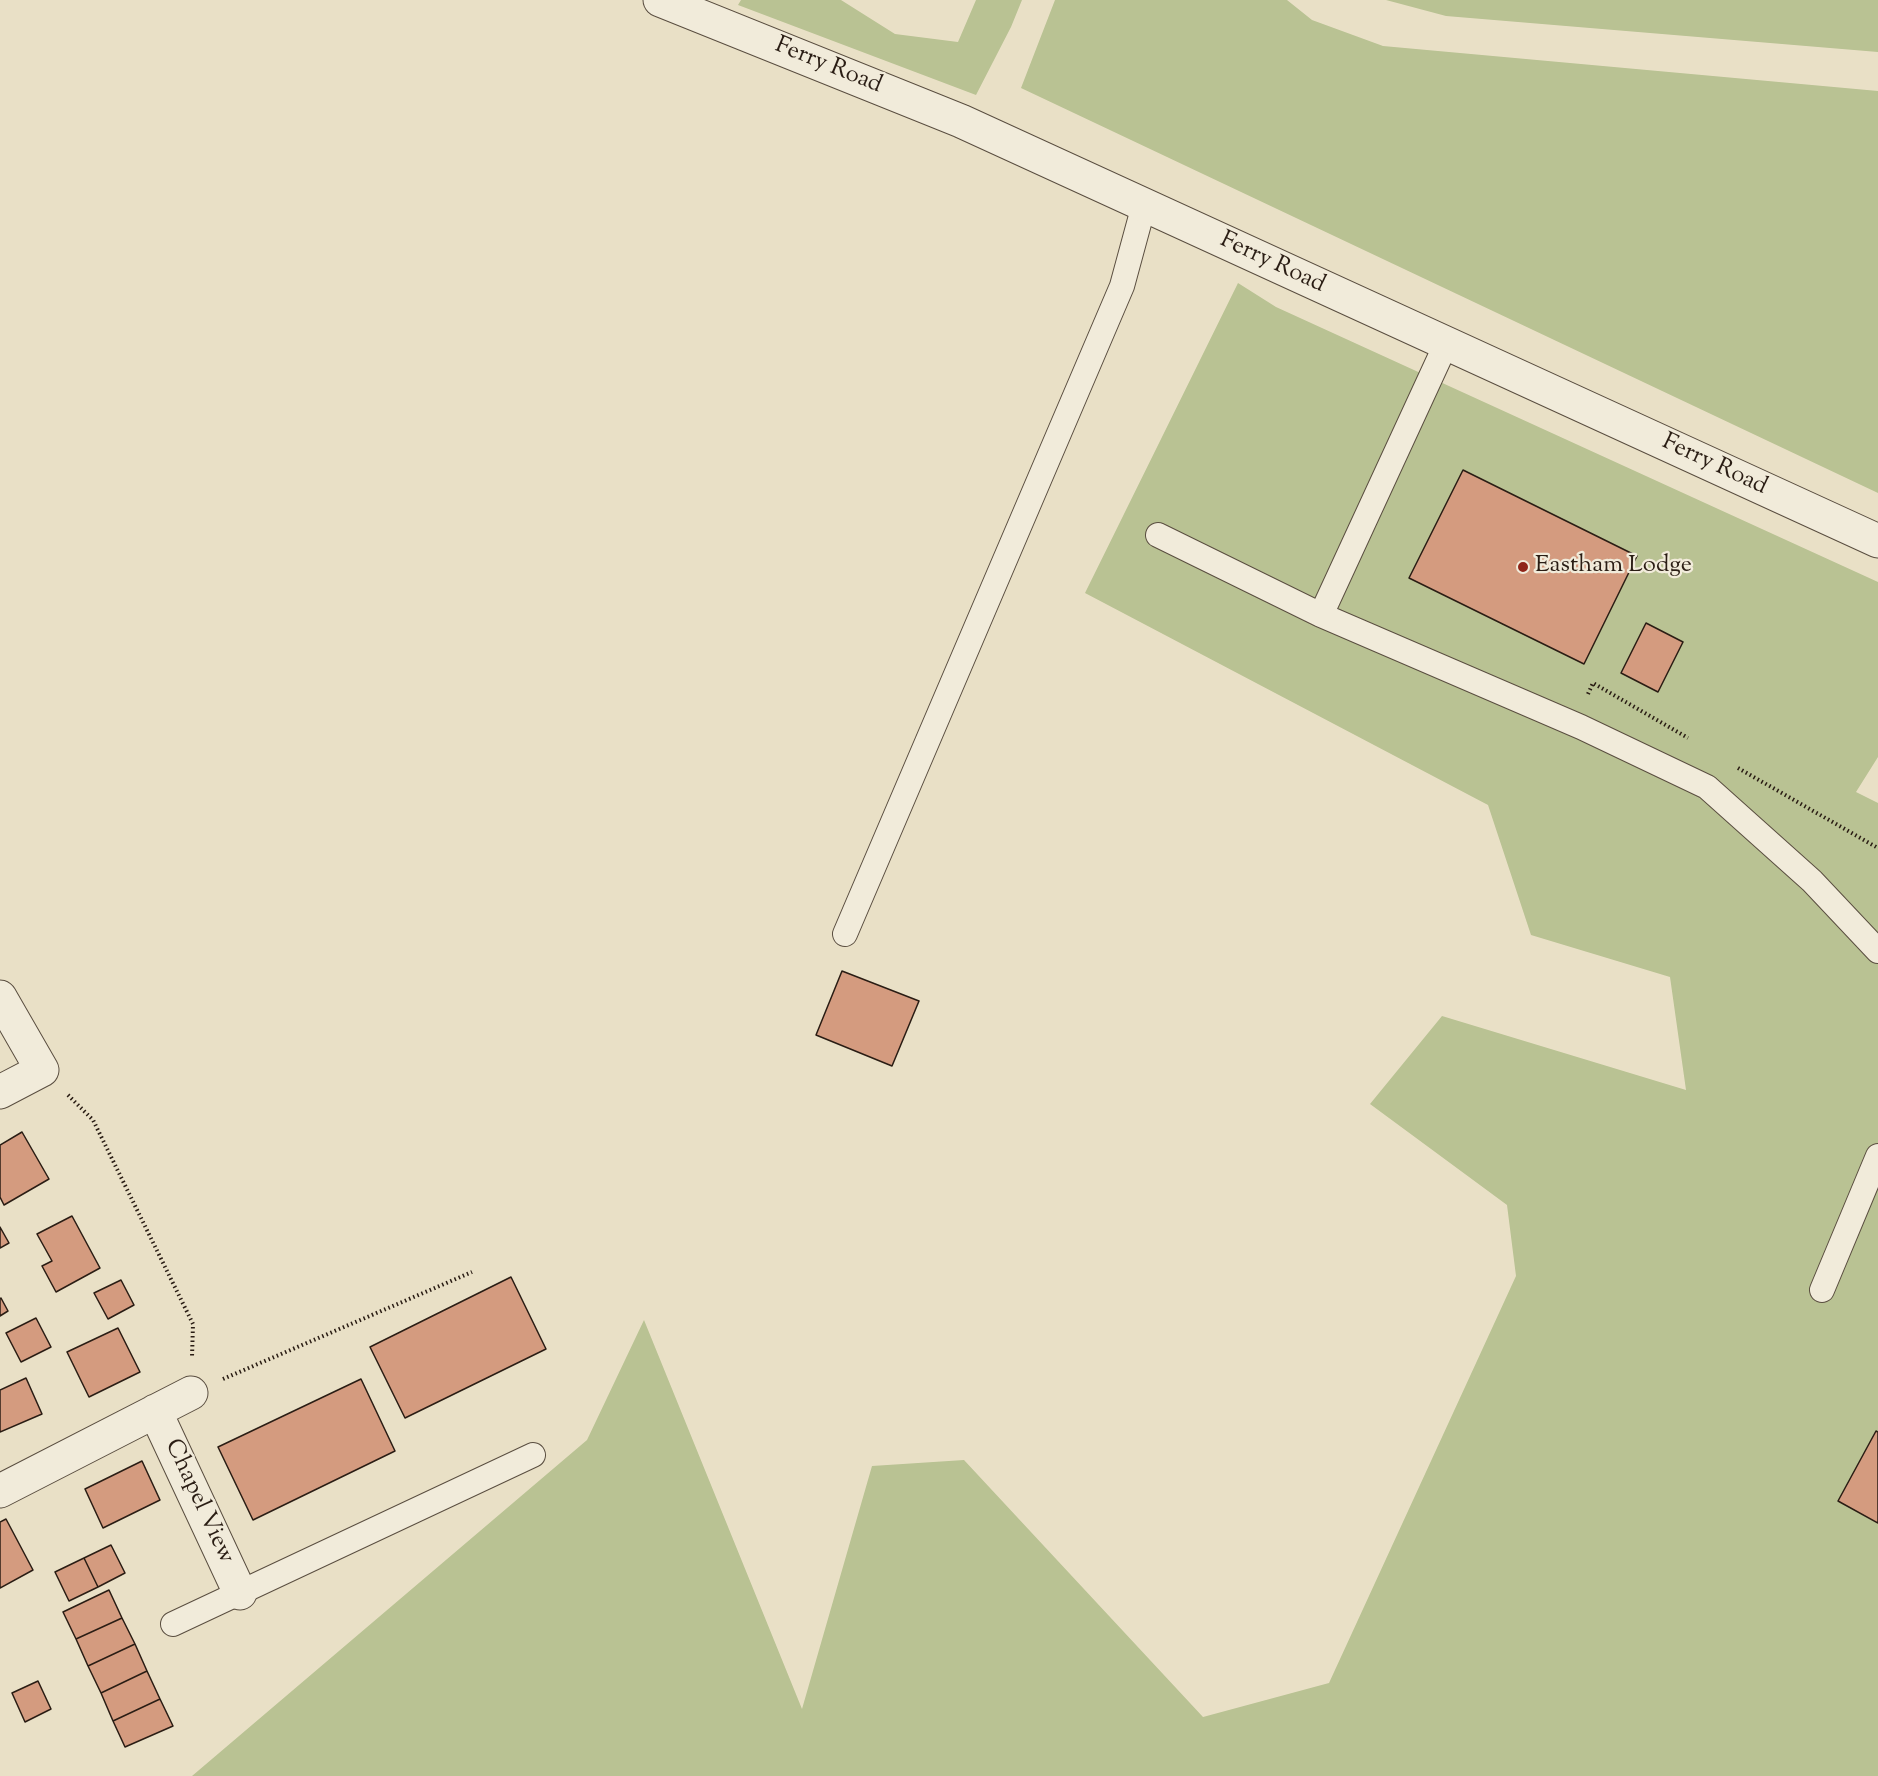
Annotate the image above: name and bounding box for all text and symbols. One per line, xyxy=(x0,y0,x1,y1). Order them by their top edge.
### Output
street label: Ferry Road xyxy=(770,32,886,102)
street label: Ferry Road xyxy=(1215,227,1329,301)
street label: Ferry Road xyxy=(1657,429,1771,503)
place label: Eastham Lodge xyxy=(1535,553,1692,581)
marker: Eastham Lodge xyxy=(1516,560,1530,574)
street label: Chapel View xyxy=(157,1435,239,1569)

